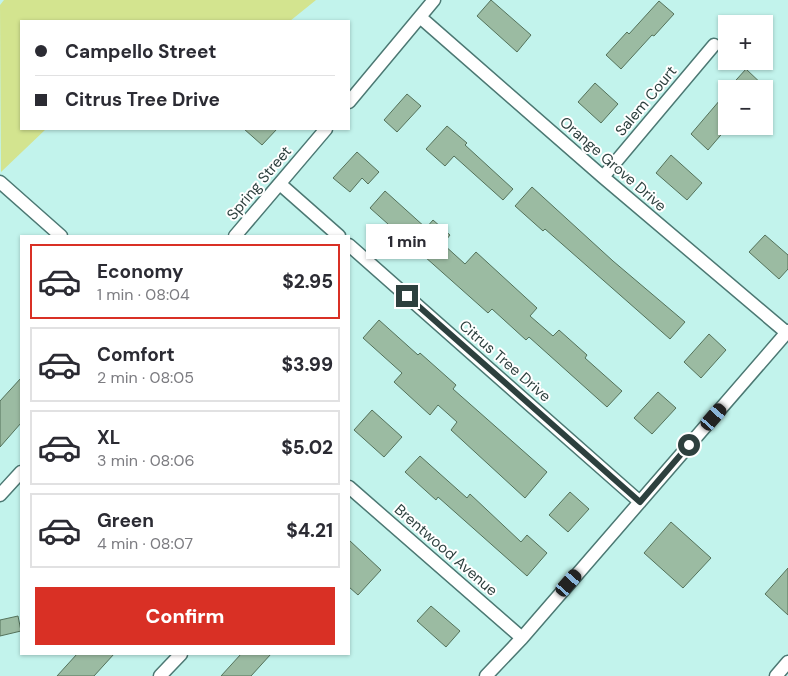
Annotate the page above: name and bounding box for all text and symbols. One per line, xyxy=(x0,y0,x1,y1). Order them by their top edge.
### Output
map controls xyxy=(718,15,773,135)
button: + xyxy=(718,15,773,70)
text: Campello Street xyxy=(65,39,216,64)
street label: Salem Court xyxy=(611,62,681,140)
button: − xyxy=(718,80,773,135)
text: Citrus Tree Drive xyxy=(65,87,220,112)
street label: Orange Grove Drive xyxy=(555,112,671,216)
street label: Spring Street xyxy=(222,142,296,224)
callout: 1 min xyxy=(366,224,448,258)
text: 1 min xyxy=(387,231,427,252)
icon: car xyxy=(37,259,82,304)
text: Economy xyxy=(97,259,184,284)
text: $2.95 xyxy=(282,269,333,294)
text: 1 min · 08:04 xyxy=(97,284,190,305)
route end xyxy=(396,285,418,307)
street label: Citrus Tree Drive xyxy=(455,316,555,406)
icon: car xyxy=(37,342,82,387)
text: Comfort xyxy=(97,342,175,367)
text: $3.99 xyxy=(282,352,333,377)
text: 2 min · 08:05 xyxy=(97,367,194,388)
car xyxy=(698,401,729,433)
icon: car xyxy=(37,425,82,470)
text: XL xyxy=(97,425,120,450)
route start xyxy=(678,434,700,456)
text: $5.02 xyxy=(281,435,333,460)
text: 3 min · 08:06 xyxy=(97,450,195,471)
street label: Brentwood Avenue xyxy=(390,500,502,600)
icon: car xyxy=(37,508,82,553)
text: Green xyxy=(97,508,154,533)
text: $4.21 xyxy=(286,518,333,543)
text: 4 min · 08:07 xyxy=(97,533,193,554)
car xyxy=(553,567,584,599)
button: Confirm xyxy=(35,587,335,645)

